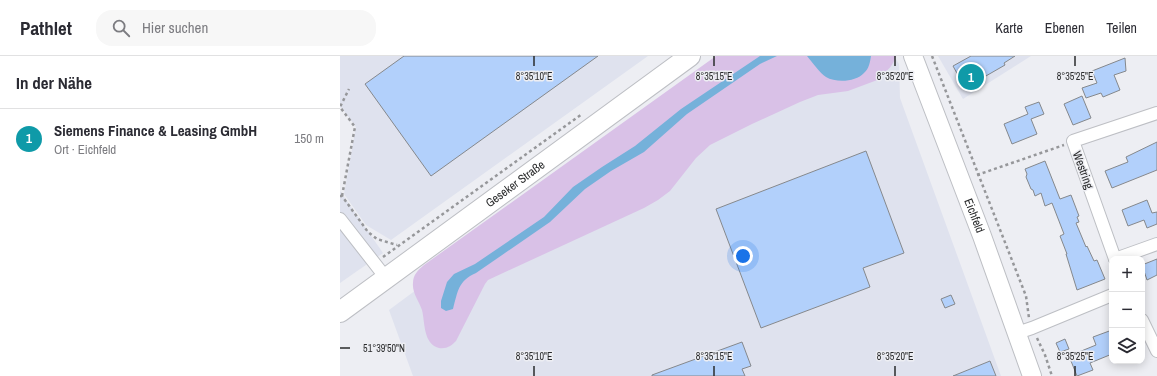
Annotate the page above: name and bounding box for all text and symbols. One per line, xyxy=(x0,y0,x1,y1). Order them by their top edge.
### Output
search box xyxy=(96,10,376,46)
text: Pathlet xyxy=(20,15,72,41)
icon: search xyxy=(110,17,132,39)
text: Hier suchen xyxy=(142,17,208,38)
text: Karte xyxy=(995,19,1023,37)
text: Ebenen xyxy=(1045,19,1084,37)
text: Teilen xyxy=(1106,19,1137,37)
pin: 1 xyxy=(958,62,984,92)
text: 8°35'10"E xyxy=(516,70,552,83)
text: 8°35'15"E xyxy=(696,70,732,83)
text: 8°35'20"E xyxy=(877,70,913,83)
text: 8°35'25"E xyxy=(1057,70,1093,83)
text: In der Nähe xyxy=(16,71,92,94)
text: Siemens Finance & Leasing GmbH xyxy=(54,120,257,141)
text: 1 xyxy=(26,130,32,147)
text: 150 m xyxy=(294,130,324,147)
text: Ort · Eichfeld xyxy=(54,141,116,158)
street label: Westring xyxy=(1069,149,1097,192)
street label: Geseker Straße xyxy=(482,157,548,211)
street label: Eichfeld xyxy=(960,196,988,235)
your location xyxy=(733,246,753,266)
map controls xyxy=(1109,256,1145,364)
button: + xyxy=(1109,256,1145,292)
button: − xyxy=(1109,292,1145,328)
button: layers xyxy=(1109,328,1145,364)
text: 51°39'50"N xyxy=(363,342,405,355)
text: 8°35'10"E xyxy=(516,350,552,363)
text: 8°35'15"E xyxy=(696,350,732,363)
text: 8°35'20"E xyxy=(877,350,913,363)
text: 8°35'25"E xyxy=(1057,350,1093,363)

